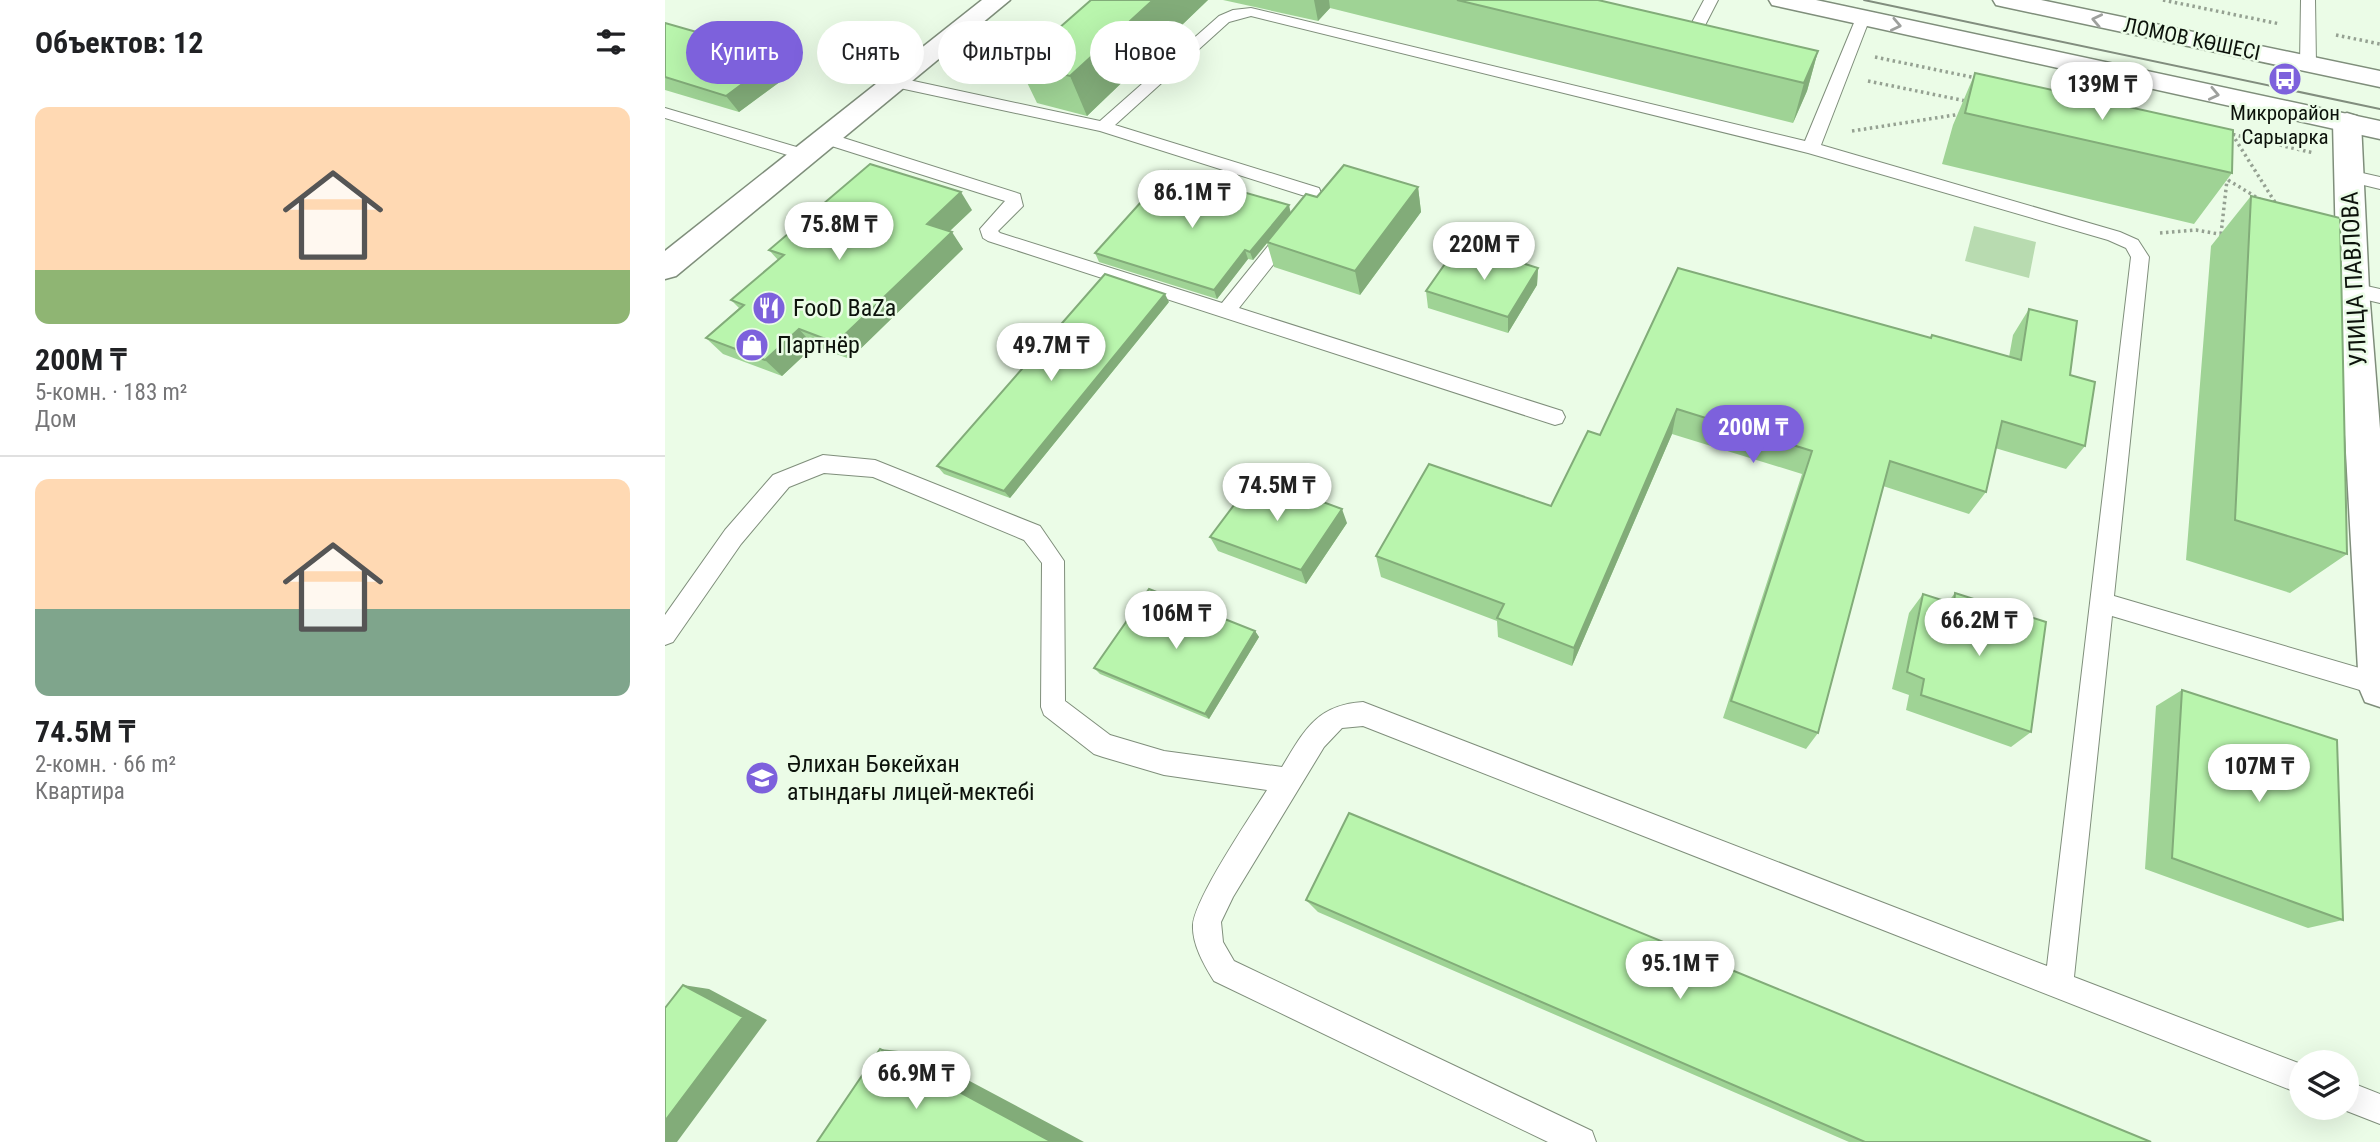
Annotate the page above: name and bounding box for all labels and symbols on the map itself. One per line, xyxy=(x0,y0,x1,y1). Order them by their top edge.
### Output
one-way arrow xyxy=(2091,13,2103,28)
street label: ЛОМОВ КӨШЕСІ xyxy=(2122,13,2262,65)
one-way arrow xyxy=(1890,16,1902,31)
bus stop icon: Микрорайон Сарыарка xyxy=(2266,60,2304,98)
pin: 139M ₸ xyxy=(2045,62,2159,122)
one-way arrow xyxy=(2208,85,2220,100)
place label: Микрорайон Сарыарка xyxy=(2230,101,2340,149)
pin: 86.1M ₸ xyxy=(1127,170,1257,230)
street label: УЛИЦА ПАВЛОВА xyxy=(2335,191,2373,367)
pin: 75.8M ₸ xyxy=(774,202,904,262)
pin: 220M ₸ xyxy=(1427,222,1541,282)
restaurant icon: FooD BaZa xyxy=(750,289,788,327)
place label: FooD BaZa xyxy=(793,294,896,322)
pin: 49.7M ₸ xyxy=(986,324,1116,383)
shop icon: Партнёр xyxy=(733,326,771,364)
place label: Партнёр xyxy=(777,331,860,359)
pin: 200M ₸ xyxy=(1696,406,1810,465)
pin: 74.5M ₸ xyxy=(1212,463,1342,523)
pin: 106M ₸ xyxy=(1119,592,1233,651)
pin: 66.2M ₸ xyxy=(1914,598,2044,658)
pin: 107M ₸ xyxy=(2202,744,2316,804)
place label: Әлихан Бөкейхан атындағы лицей-мектебі xyxy=(787,750,1035,806)
school or university icon: Әлихан Бөкейхан атындағы лицей-мектебі xyxy=(743,759,781,797)
pin: 95.1M ₸ xyxy=(1615,942,1745,1001)
pin: 66.9M ₸ xyxy=(851,1052,981,1111)

